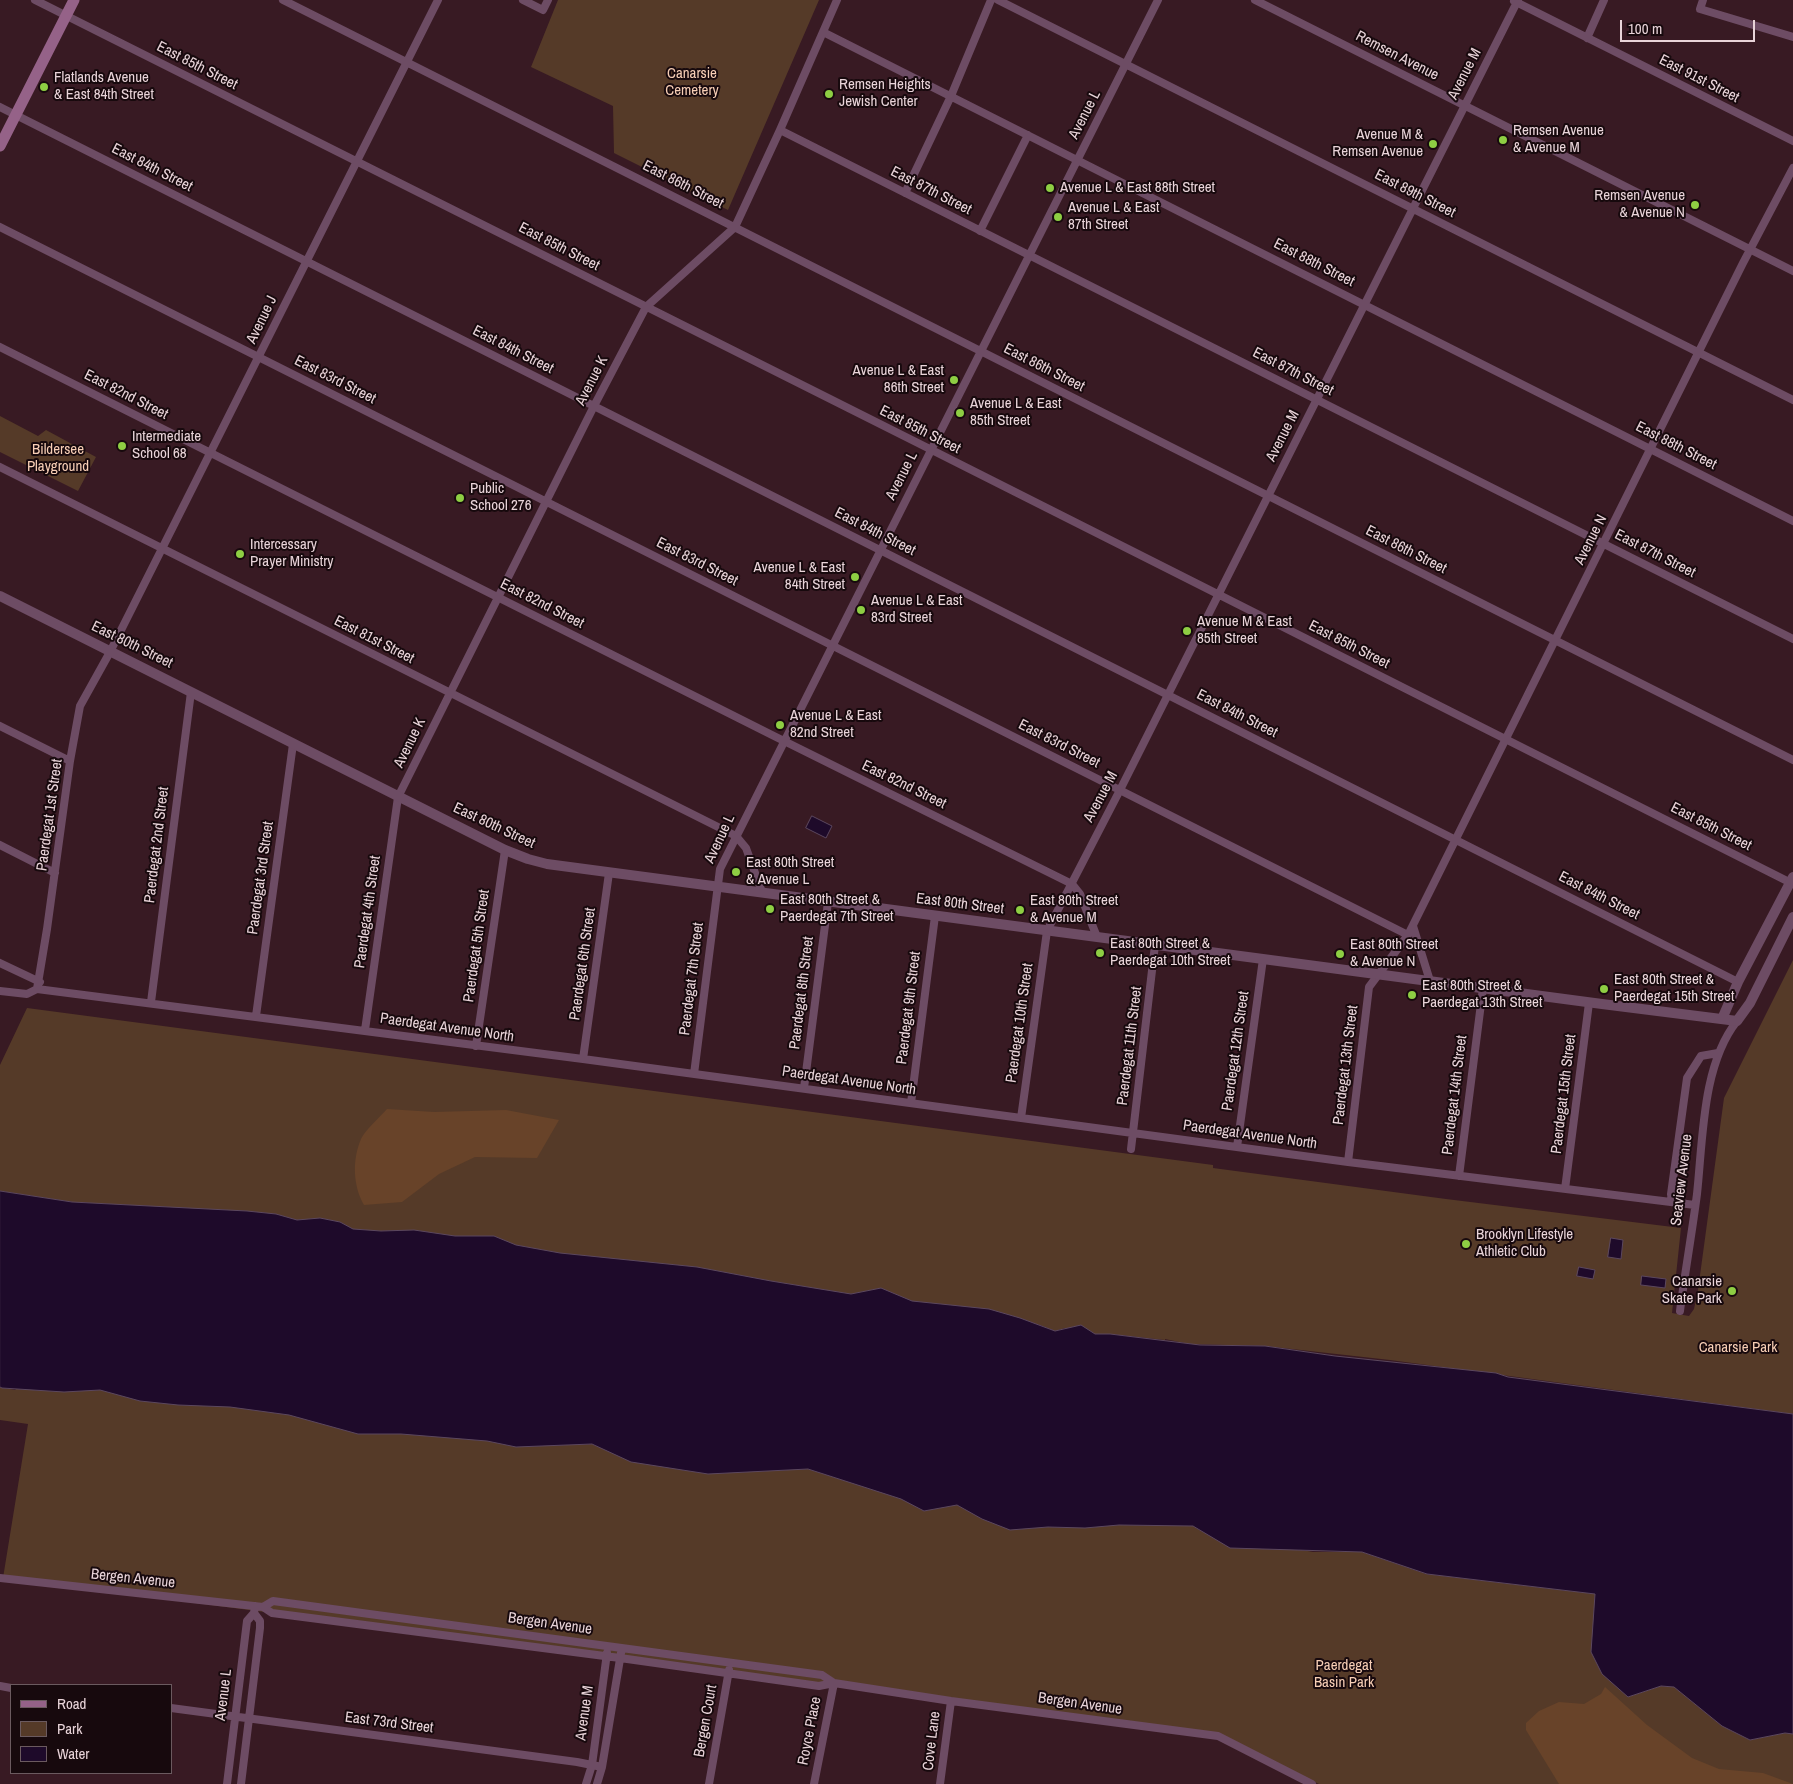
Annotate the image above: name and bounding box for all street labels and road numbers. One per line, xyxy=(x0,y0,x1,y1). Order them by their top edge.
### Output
street label: Remsen Avenue xyxy=(1352,27,1442,85)
street label: East 85th Street xyxy=(154,38,240,94)
street label: Avenue M xyxy=(1444,45,1486,103)
street label: East 91st Street xyxy=(1656,51,1742,107)
street label: Avenue L xyxy=(1065,88,1105,142)
street label: East 84th Street xyxy=(109,140,195,196)
street label: East 86th Street xyxy=(640,157,726,213)
street label: East 87th Street xyxy=(888,163,974,219)
street label: East 89th Street xyxy=(1372,166,1458,222)
street label: East 85th Street xyxy=(516,219,602,275)
street label: East 88th Street xyxy=(1271,235,1357,291)
street label: Avenue J xyxy=(243,293,281,347)
street label: East 84th Street xyxy=(470,322,556,378)
street label: East 86th Street xyxy=(1001,340,1087,396)
street label: East 87th Street xyxy=(1250,344,1336,400)
street label: East 83rd Street xyxy=(291,352,379,408)
street label: Avenue K xyxy=(572,353,612,409)
street label: East 82nd Street xyxy=(81,366,171,424)
street label: East 85th Street xyxy=(877,402,963,458)
street label: Avenue M xyxy=(1262,407,1304,465)
street label: East 88th Street xyxy=(1633,418,1719,474)
street label: Avenue L xyxy=(882,449,922,503)
street label: East 84th Street xyxy=(832,504,918,560)
street label: Avenue N xyxy=(1571,512,1611,568)
street label: East 86th Street xyxy=(1363,522,1449,578)
street label: East 87th Street xyxy=(1612,526,1698,582)
street label: East 83rd Street xyxy=(653,534,741,590)
street label: East 82nd Street xyxy=(497,575,587,633)
street label: East 81st Street xyxy=(331,612,417,668)
street label: East 85th Street xyxy=(1306,617,1392,673)
street label: East 80th Street xyxy=(88,618,176,672)
street label: East 84th Street xyxy=(1194,686,1280,742)
street label: Avenue K xyxy=(390,715,430,771)
street label: East 83rd Street xyxy=(1015,716,1103,772)
street label: East 82nd Street xyxy=(859,757,949,813)
street label: Paerdegat 1st Street xyxy=(33,758,67,872)
street label: Avenue M xyxy=(1080,768,1122,826)
street label: Paerdegat 2nd Street xyxy=(141,786,173,904)
street label: East 80th Street xyxy=(450,799,538,853)
street label: East 85th Street xyxy=(1668,799,1754,855)
street label: Avenue L xyxy=(701,812,739,866)
street label: Paerdegat 3rd Street xyxy=(244,820,278,936)
street label: Paerdegat 4th Street xyxy=(351,855,385,969)
street label: East 84th Street xyxy=(1556,868,1642,924)
street label: Paerdegat 5th Street xyxy=(460,889,494,1003)
street label: East 80th Street xyxy=(915,890,1005,918)
street label: Paerdegat 6th Street xyxy=(566,907,600,1021)
street label: Paerdegat 7th Street xyxy=(676,922,708,1036)
street label: Paerdegat 8th Street xyxy=(786,936,818,1050)
street label: Paerdegat 9th Street xyxy=(893,951,925,1065)
street label: Paerdegat 10th Street xyxy=(1003,962,1037,1084)
street label: Paerdegat 11th Street xyxy=(1114,986,1146,1106)
street label: Paerdegat 12th Street xyxy=(1219,990,1253,1112)
street label: Paerdegat 13th Street xyxy=(1330,1004,1362,1126)
street label: Paerdegat Avenue North xyxy=(379,1010,515,1046)
street label: Paerdegat 15th Street xyxy=(1548,1033,1580,1155)
street label: Paerdegat 14th Street xyxy=(1439,1034,1471,1156)
street label: Paerdegat Avenue North xyxy=(781,1063,917,1099)
street label: Paerdegat Avenue North xyxy=(1182,1117,1318,1153)
street label: Seaview Avenue xyxy=(1667,1133,1697,1227)
street label: Bergen Avenue xyxy=(90,1566,176,1592)
street label: Bergen Avenue xyxy=(507,1609,593,1639)
street label: Avenue L xyxy=(212,1668,236,1722)
street label: Bergen Court xyxy=(691,1683,721,1759)
street label: Avenue M xyxy=(572,1684,598,1742)
street label: Bergen Avenue xyxy=(1037,1689,1123,1719)
street label: Royce Place xyxy=(795,1695,825,1767)
street label: East 73rd Street xyxy=(344,1709,434,1737)
street label: Cove Lane xyxy=(919,1710,945,1772)

